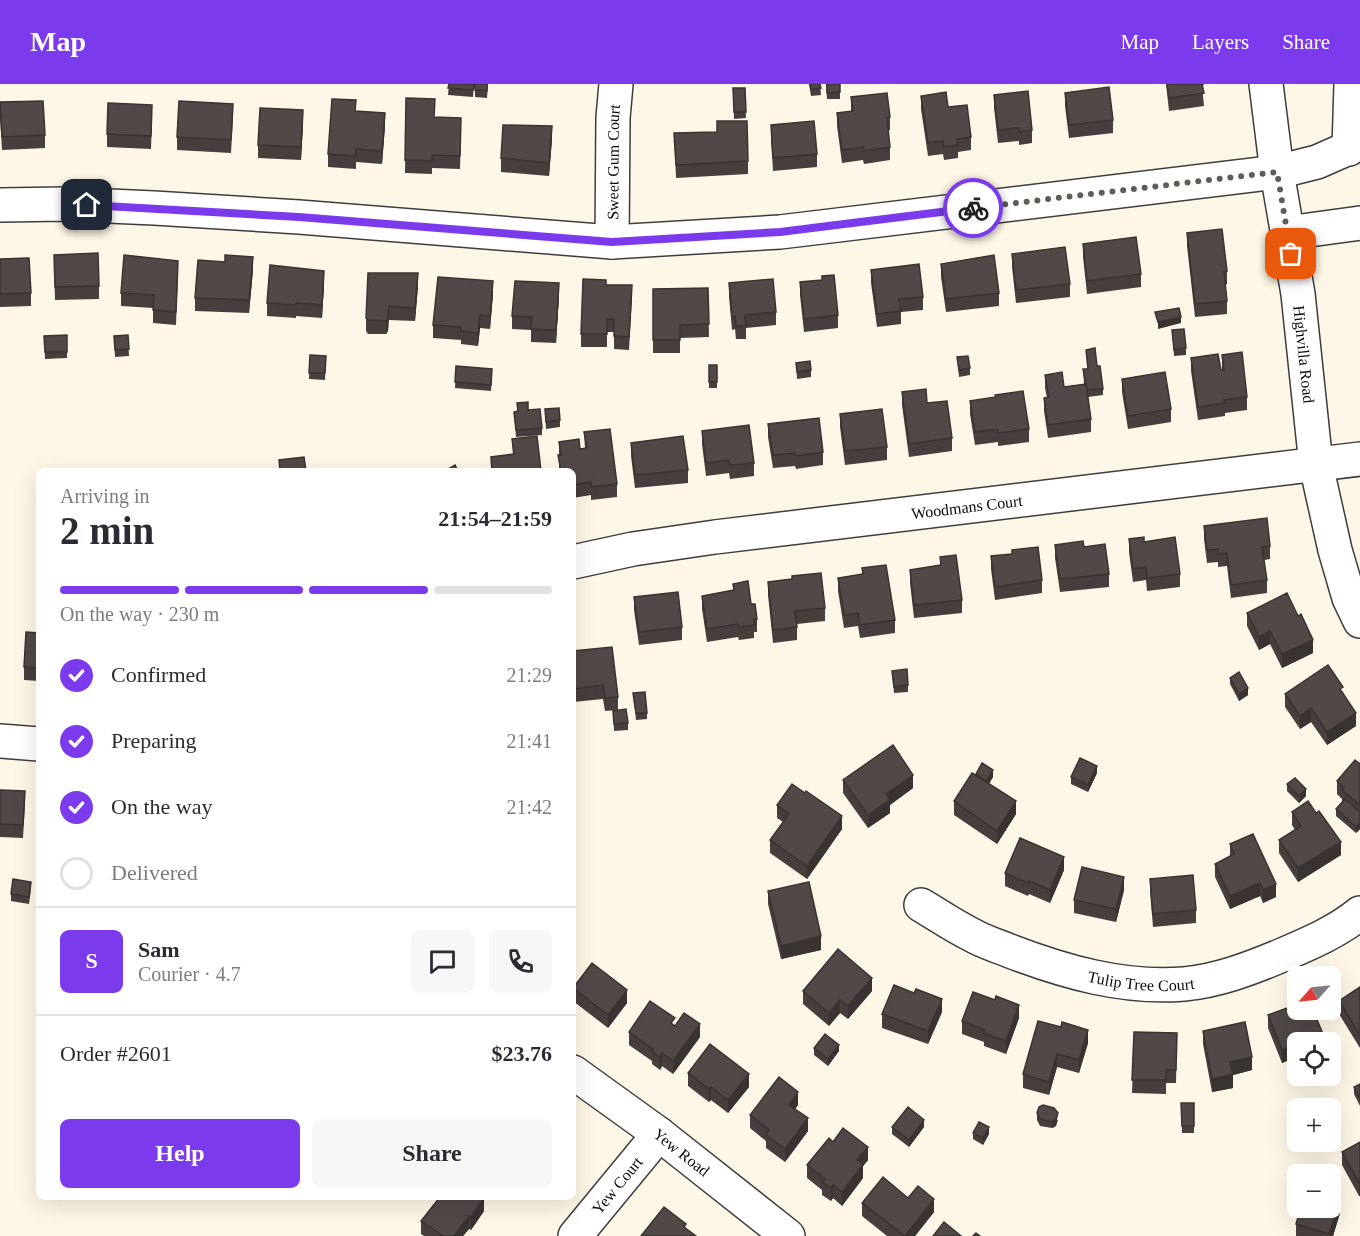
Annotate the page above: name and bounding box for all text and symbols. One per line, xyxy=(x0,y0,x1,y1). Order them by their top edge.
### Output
text: Map xyxy=(30,26,86,57)
text: Map xyxy=(1121,30,1159,54)
text: Layers xyxy=(1192,30,1249,54)
text: Share xyxy=(1282,30,1330,54)
street label: Sweet Gum Court xyxy=(604,103,623,220)
courier xyxy=(943,178,1003,238)
pin xyxy=(61,179,112,230)
icon: home xyxy=(70,188,103,221)
icon: bike xyxy=(957,192,990,225)
pin xyxy=(1265,228,1316,279)
icon: bag xyxy=(1274,237,1307,270)
street label: Highvilla Road xyxy=(1291,304,1318,404)
text: Arriving in xyxy=(60,485,149,507)
street label: Woodmans Court xyxy=(910,491,1024,522)
text: 21:54–21:59 xyxy=(438,506,552,531)
text: 2 min xyxy=(60,509,154,552)
text: On the way · 230 m xyxy=(60,603,219,625)
icon: check xyxy=(60,659,93,692)
text: Confirmed xyxy=(111,662,206,687)
text: 21:29 xyxy=(506,664,552,686)
icon: check xyxy=(60,725,93,758)
text: Preparing xyxy=(111,728,197,753)
text: 21:41 xyxy=(506,730,552,752)
icon: check xyxy=(60,791,93,824)
text: On the way xyxy=(111,794,212,819)
text: 21:42 xyxy=(506,796,552,818)
text: Delivered xyxy=(111,860,198,885)
button: chat xyxy=(411,930,474,993)
button: phone xyxy=(489,930,552,993)
text: Sam xyxy=(138,937,180,962)
text: S xyxy=(85,948,98,973)
text: Courier · 4.7 xyxy=(138,963,241,985)
north arrow xyxy=(1287,966,1341,1020)
map controls xyxy=(1287,966,1341,1218)
street label: Tulip Tree Court xyxy=(1086,967,1196,993)
button: locate xyxy=(1287,1032,1341,1086)
text: Order #2601 xyxy=(60,1041,172,1066)
text: $23.76 xyxy=(492,1041,552,1066)
button: + xyxy=(1287,1098,1341,1152)
button: Help xyxy=(60,1119,300,1188)
button: Share xyxy=(312,1119,552,1188)
street label: Yew Road xyxy=(650,1125,713,1179)
street label: Yew Court xyxy=(588,1153,646,1217)
button: − xyxy=(1287,1164,1341,1218)

